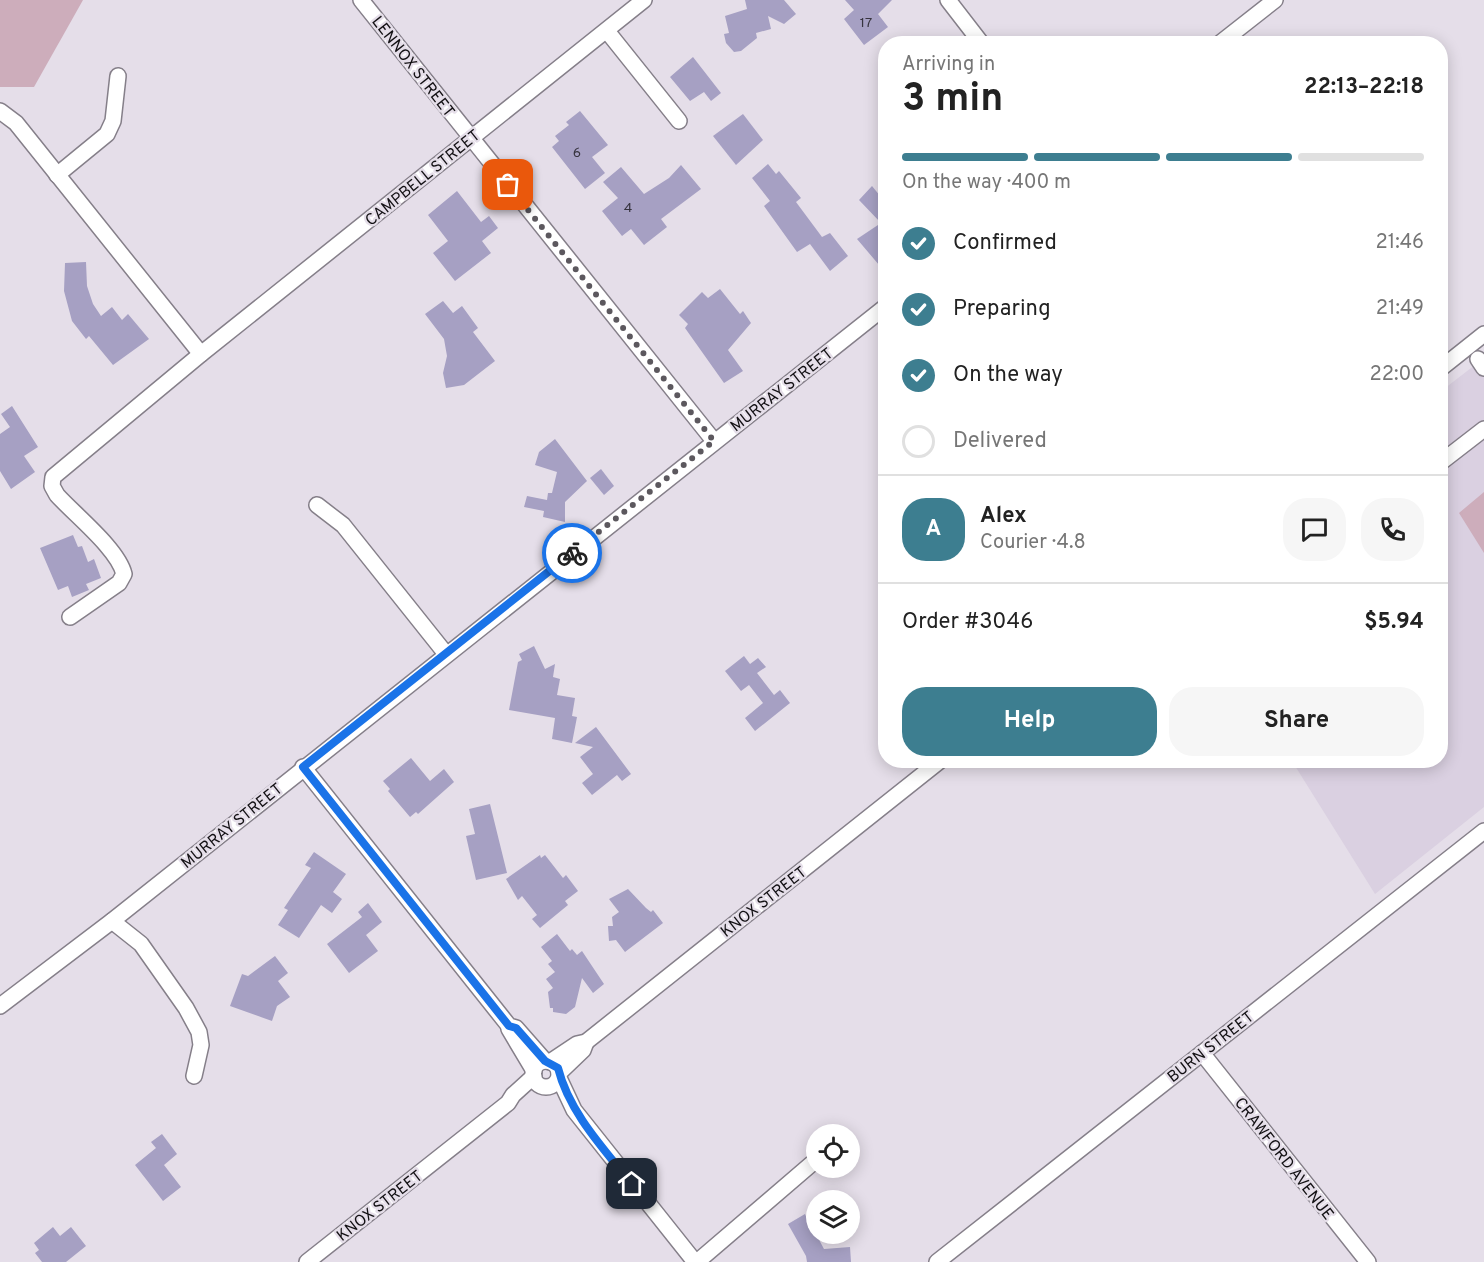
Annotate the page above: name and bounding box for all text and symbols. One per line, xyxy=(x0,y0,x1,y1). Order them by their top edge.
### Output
street label: LENNOX STREET xyxy=(367,13,458,122)
house number: 17 xyxy=(860,15,872,32)
text: Arriving in xyxy=(902,52,995,78)
text: 22:13–22:18 xyxy=(1304,74,1424,101)
text: 3 min xyxy=(902,76,1003,125)
street label: CAMPBELL STREET xyxy=(362,126,485,231)
house number: 6 xyxy=(573,145,581,162)
pin xyxy=(482,159,533,210)
icon: bag xyxy=(491,168,524,201)
text: On the way · 400 m xyxy=(902,170,1071,196)
house number: 4 xyxy=(624,200,632,217)
icon: check xyxy=(902,227,935,260)
text: Confirmed xyxy=(953,230,1057,257)
text: 21:46 xyxy=(1375,230,1424,256)
icon: check xyxy=(902,293,935,326)
text: Preparing xyxy=(953,296,1051,323)
text: 21:49 xyxy=(1376,296,1424,322)
street label: MURRAY STREET xyxy=(727,344,838,437)
icon: check xyxy=(902,359,935,392)
text: On the way xyxy=(953,362,1063,389)
text: 22:00 xyxy=(1370,362,1424,388)
text: Delivered xyxy=(953,428,1047,455)
button: chat xyxy=(1283,498,1346,561)
button: phone xyxy=(1361,498,1424,561)
text: Alex xyxy=(980,503,1027,530)
text: A xyxy=(926,516,941,543)
courier xyxy=(542,523,602,583)
text: Courier · 4.8 xyxy=(980,530,1086,556)
icon: bike xyxy=(556,537,589,570)
text: Order #3046 xyxy=(902,609,1033,636)
text: $5.94 xyxy=(1364,609,1424,636)
button: Help xyxy=(902,687,1157,756)
button: Share xyxy=(1169,687,1424,756)
street label: MURRAY STREET xyxy=(177,779,287,874)
street label: KNOX STREET xyxy=(717,863,811,942)
street label: BURN STREET xyxy=(1164,1007,1259,1088)
street label: CRAWFORD AVENUE xyxy=(1229,1094,1338,1225)
map controls xyxy=(806,1124,860,1244)
button: locate xyxy=(806,1124,860,1178)
pin xyxy=(606,1158,657,1209)
street label: KNOX STREET xyxy=(333,1167,427,1246)
icon: home xyxy=(615,1167,648,1200)
button: layers xyxy=(806,1190,860,1244)

